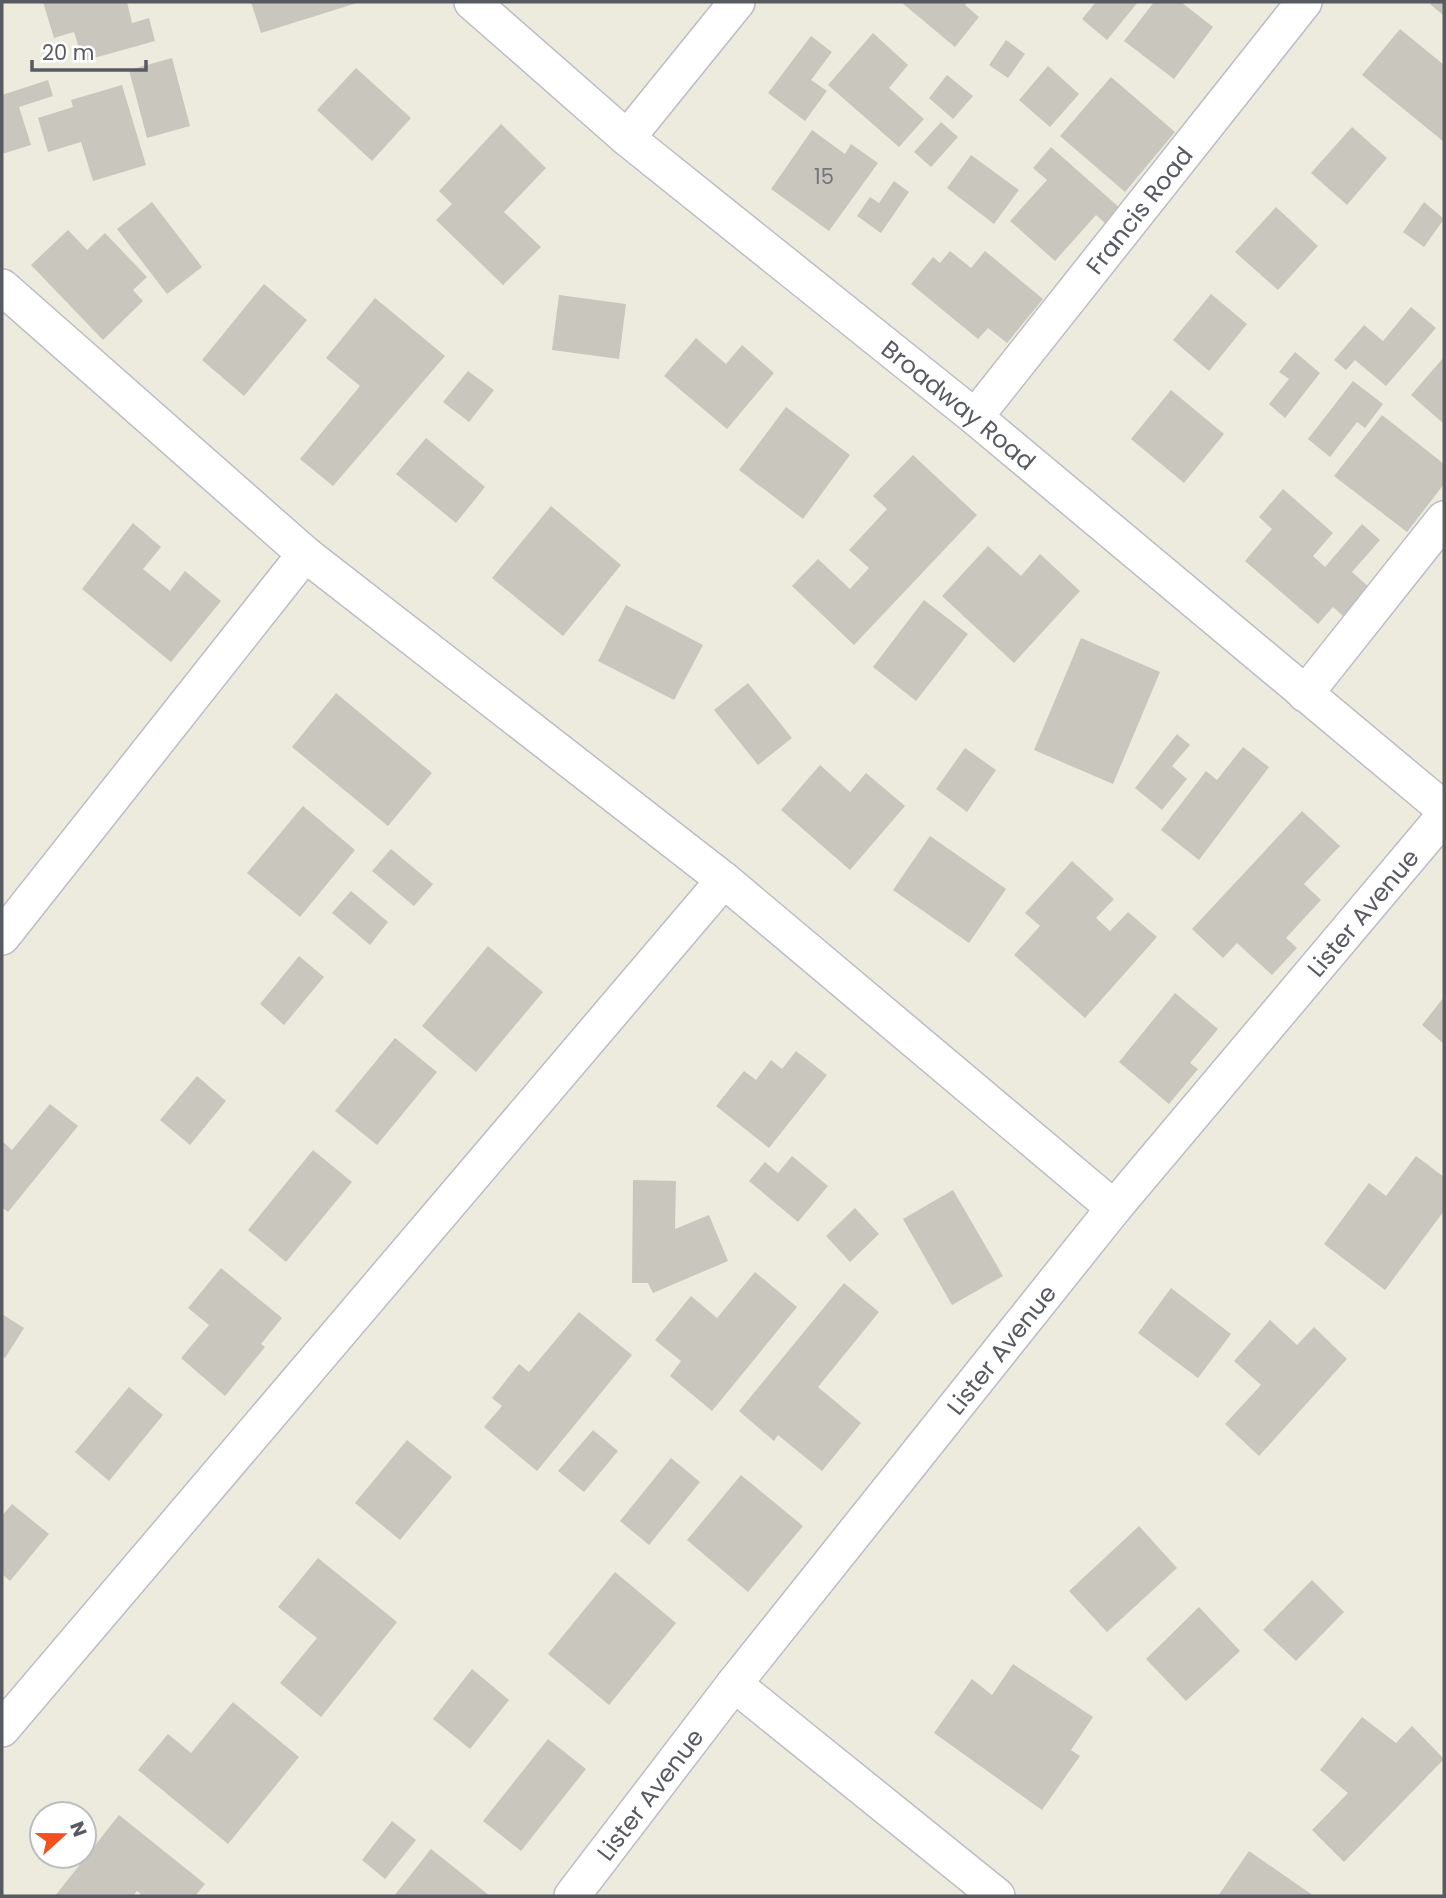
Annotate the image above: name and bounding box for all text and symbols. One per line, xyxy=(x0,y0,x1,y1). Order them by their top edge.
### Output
scale bar xyxy=(32,28,145,72)
text: 20 m xyxy=(42,38,95,67)
street label: Francis Road xyxy=(1078,139,1200,281)
house number: 15 xyxy=(814,162,834,191)
street label: Broadway Road xyxy=(875,332,1043,478)
street label: Lister Avenue xyxy=(1299,842,1426,984)
street label: Lister Avenue xyxy=(939,1277,1063,1421)
street label: Lister Avenue xyxy=(589,1721,711,1867)
north arrow xyxy=(28,1800,98,1870)
text: N xyxy=(63,1818,94,1841)

